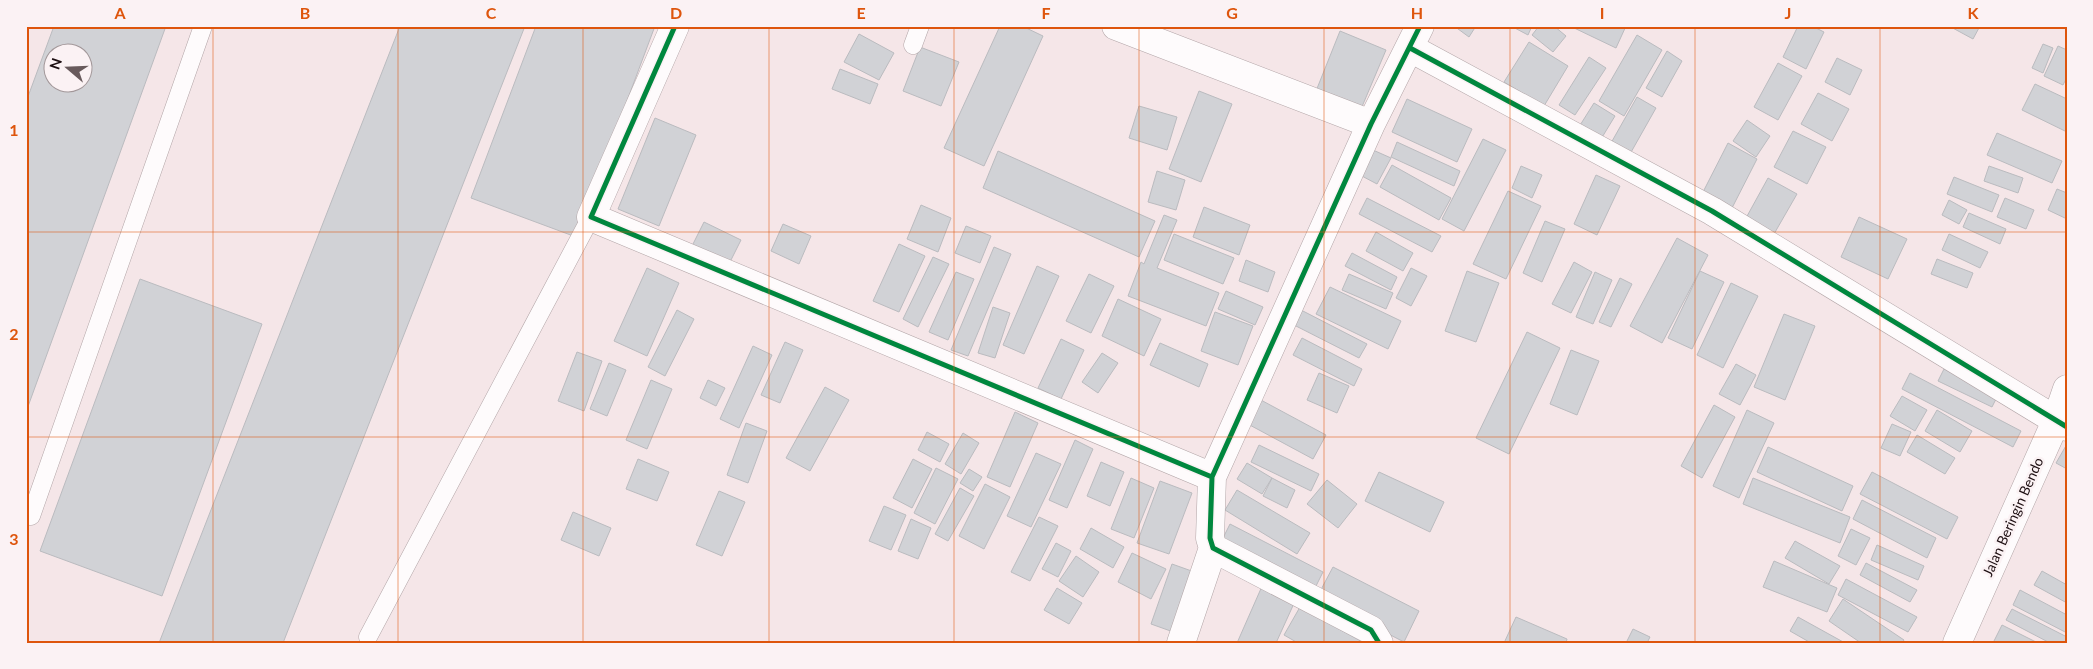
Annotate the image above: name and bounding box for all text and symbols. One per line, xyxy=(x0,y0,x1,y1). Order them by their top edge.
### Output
text: A xyxy=(113,3,126,22)
text: B xyxy=(300,3,310,22)
text: C xyxy=(486,3,497,22)
text: D xyxy=(670,3,682,22)
text: E xyxy=(856,3,866,22)
text: F xyxy=(1041,3,1051,22)
text: G xyxy=(1226,3,1238,22)
text: H xyxy=(1411,3,1423,22)
text: I xyxy=(1600,3,1604,22)
text: J xyxy=(1785,3,1791,22)
text: K xyxy=(1968,3,1980,22)
north arrow xyxy=(42,42,92,92)
text: N xyxy=(45,56,65,71)
text: 1 xyxy=(9,120,19,139)
text: 2 xyxy=(9,324,19,343)
street label: Jalan Beringin Bendo xyxy=(1979,454,2047,579)
text: 3 xyxy=(9,529,19,548)

